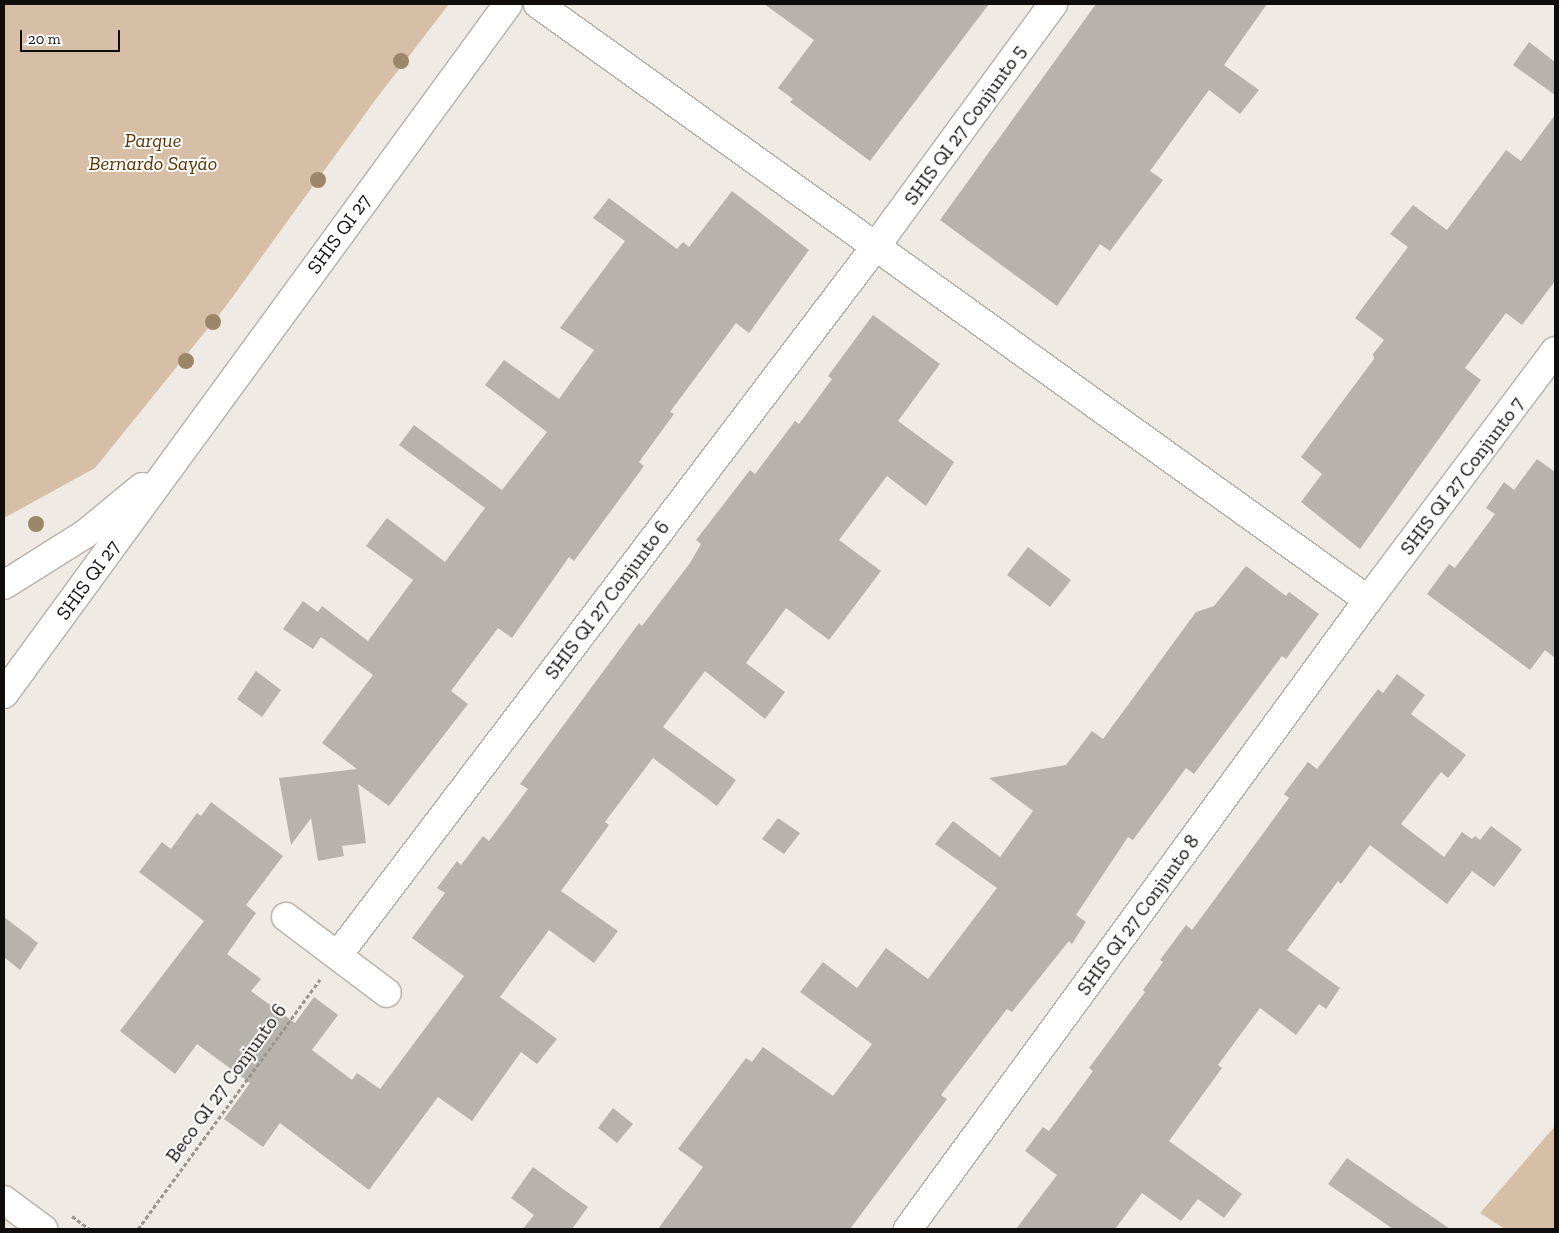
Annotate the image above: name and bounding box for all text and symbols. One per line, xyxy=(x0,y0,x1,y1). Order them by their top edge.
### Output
scale bar xyxy=(22,20,122,52)
text: 20 m xyxy=(28,30,61,48)
street label: SHIS QI 27 Conjunto 5 xyxy=(899,40,1031,210)
park label: Parque Bernardo Sayão xyxy=(89,129,217,176)
street label: SHIS QI 27 xyxy=(302,190,376,278)
street label: SHIS QI 27 Conjunto 7 xyxy=(1395,392,1529,560)
street label: SHIS QI 27 Conjunto 6 xyxy=(540,516,674,684)
street label: SHIS QI 27 xyxy=(51,536,125,624)
street label: SHIS QI 27 Conjunto 8 xyxy=(1072,830,1204,1000)
street label: Beco QI 27 Conjunto 6 xyxy=(160,999,292,1167)

